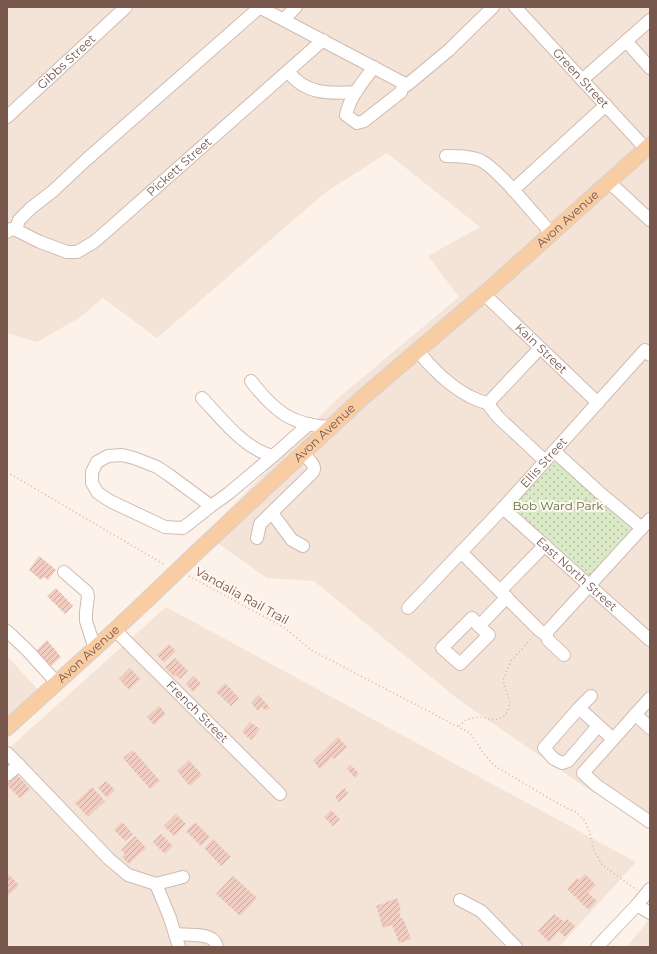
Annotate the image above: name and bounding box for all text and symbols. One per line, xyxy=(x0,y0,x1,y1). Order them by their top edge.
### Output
street label: Gibbs Street xyxy=(34,31,99,92)
street label: Green Street xyxy=(550,45,613,111)
street label: Pickett Street xyxy=(143,134,215,199)
street label: Avon Avenue xyxy=(533,187,602,250)
street label: Kain Street xyxy=(512,320,571,377)
street label: Avon Avenue xyxy=(290,400,358,465)
street label: Ellis Street xyxy=(517,434,570,491)
park label: Bob Ward Park xyxy=(513,498,604,513)
street label: East North Street xyxy=(533,534,621,614)
street label: Vandalia Rail Trail xyxy=(193,564,292,627)
street label: Avon Avenue xyxy=(54,622,122,686)
street label: French Street xyxy=(163,677,232,746)

